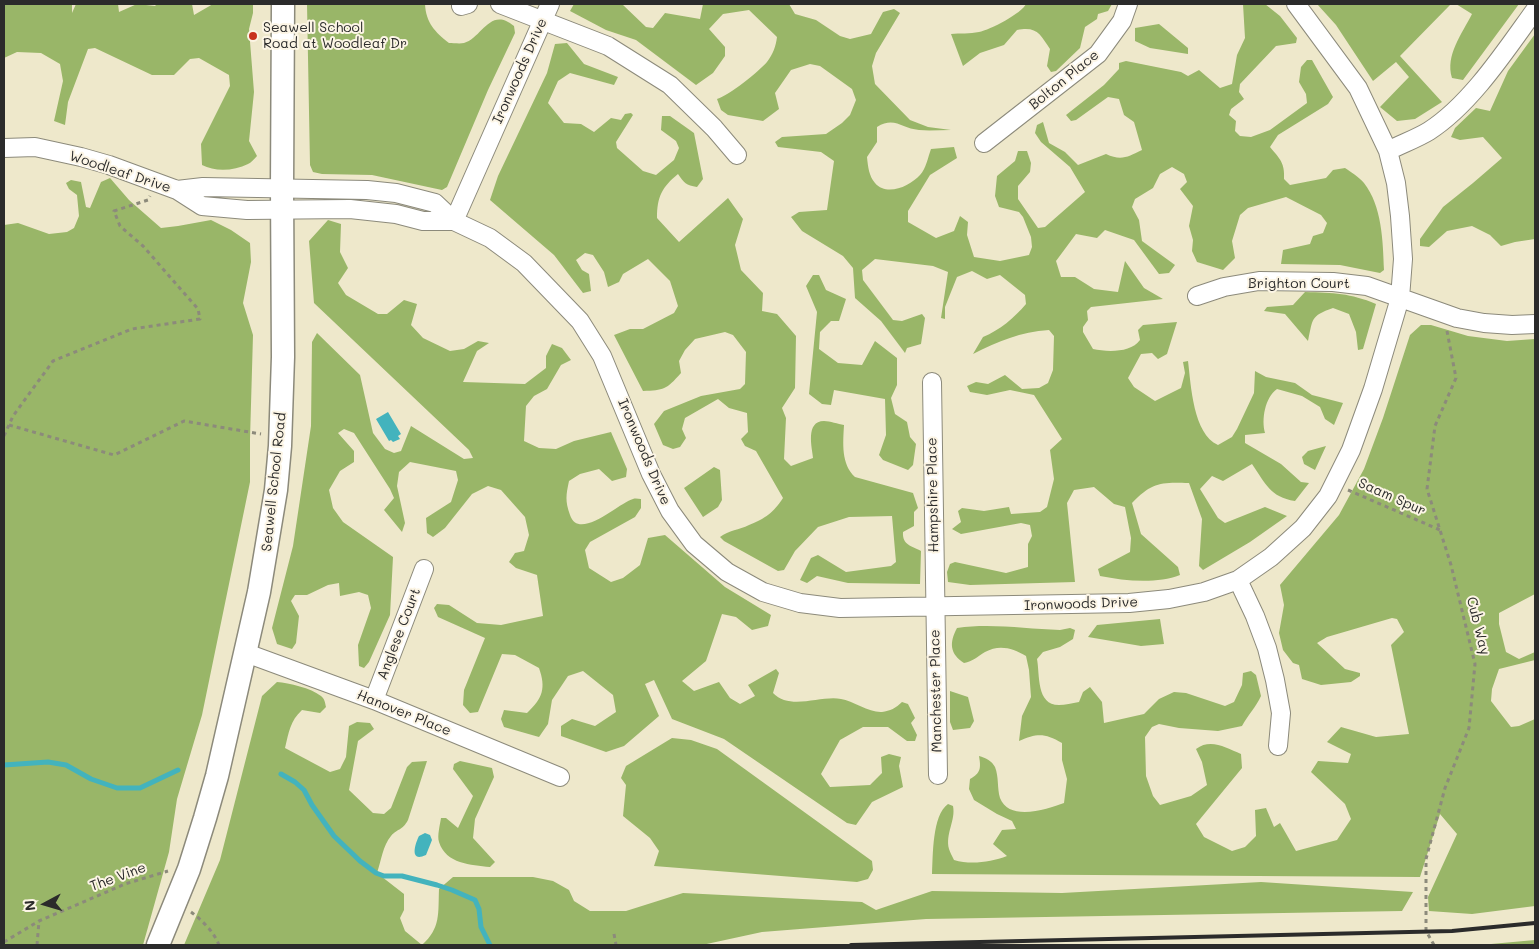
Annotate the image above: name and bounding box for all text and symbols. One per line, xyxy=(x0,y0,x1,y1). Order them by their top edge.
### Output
street label: Ironwoods Drive xyxy=(489,16,551,126)
place label: Seawell School Road at Woodleaf Dr xyxy=(263,20,407,52)
marker: Seawell School Road at Woodleaf Dr xyxy=(247,30,259,42)
street label: Bolton Place xyxy=(1026,47,1102,113)
street label: Woodleaf Drive xyxy=(67,148,173,196)
street label: Brighton Court xyxy=(1248,276,1350,292)
street label: Ironwoods Drive xyxy=(614,396,674,508)
street label: Seawell School Road xyxy=(258,412,290,552)
street label: Hampshire Place xyxy=(924,437,942,553)
street label: Saam Spur xyxy=(1356,475,1428,519)
street label: Anglese Court xyxy=(374,586,424,682)
street label: Ironwoods Drive xyxy=(1024,594,1138,614)
street label: Cub Way xyxy=(1463,595,1493,657)
street label: Manchester Place xyxy=(927,629,945,753)
street label: Hanover Place xyxy=(354,686,454,740)
street label: The Vine xyxy=(88,859,148,895)
north arrow xyxy=(20,879,70,929)
text: N xyxy=(20,899,40,912)

